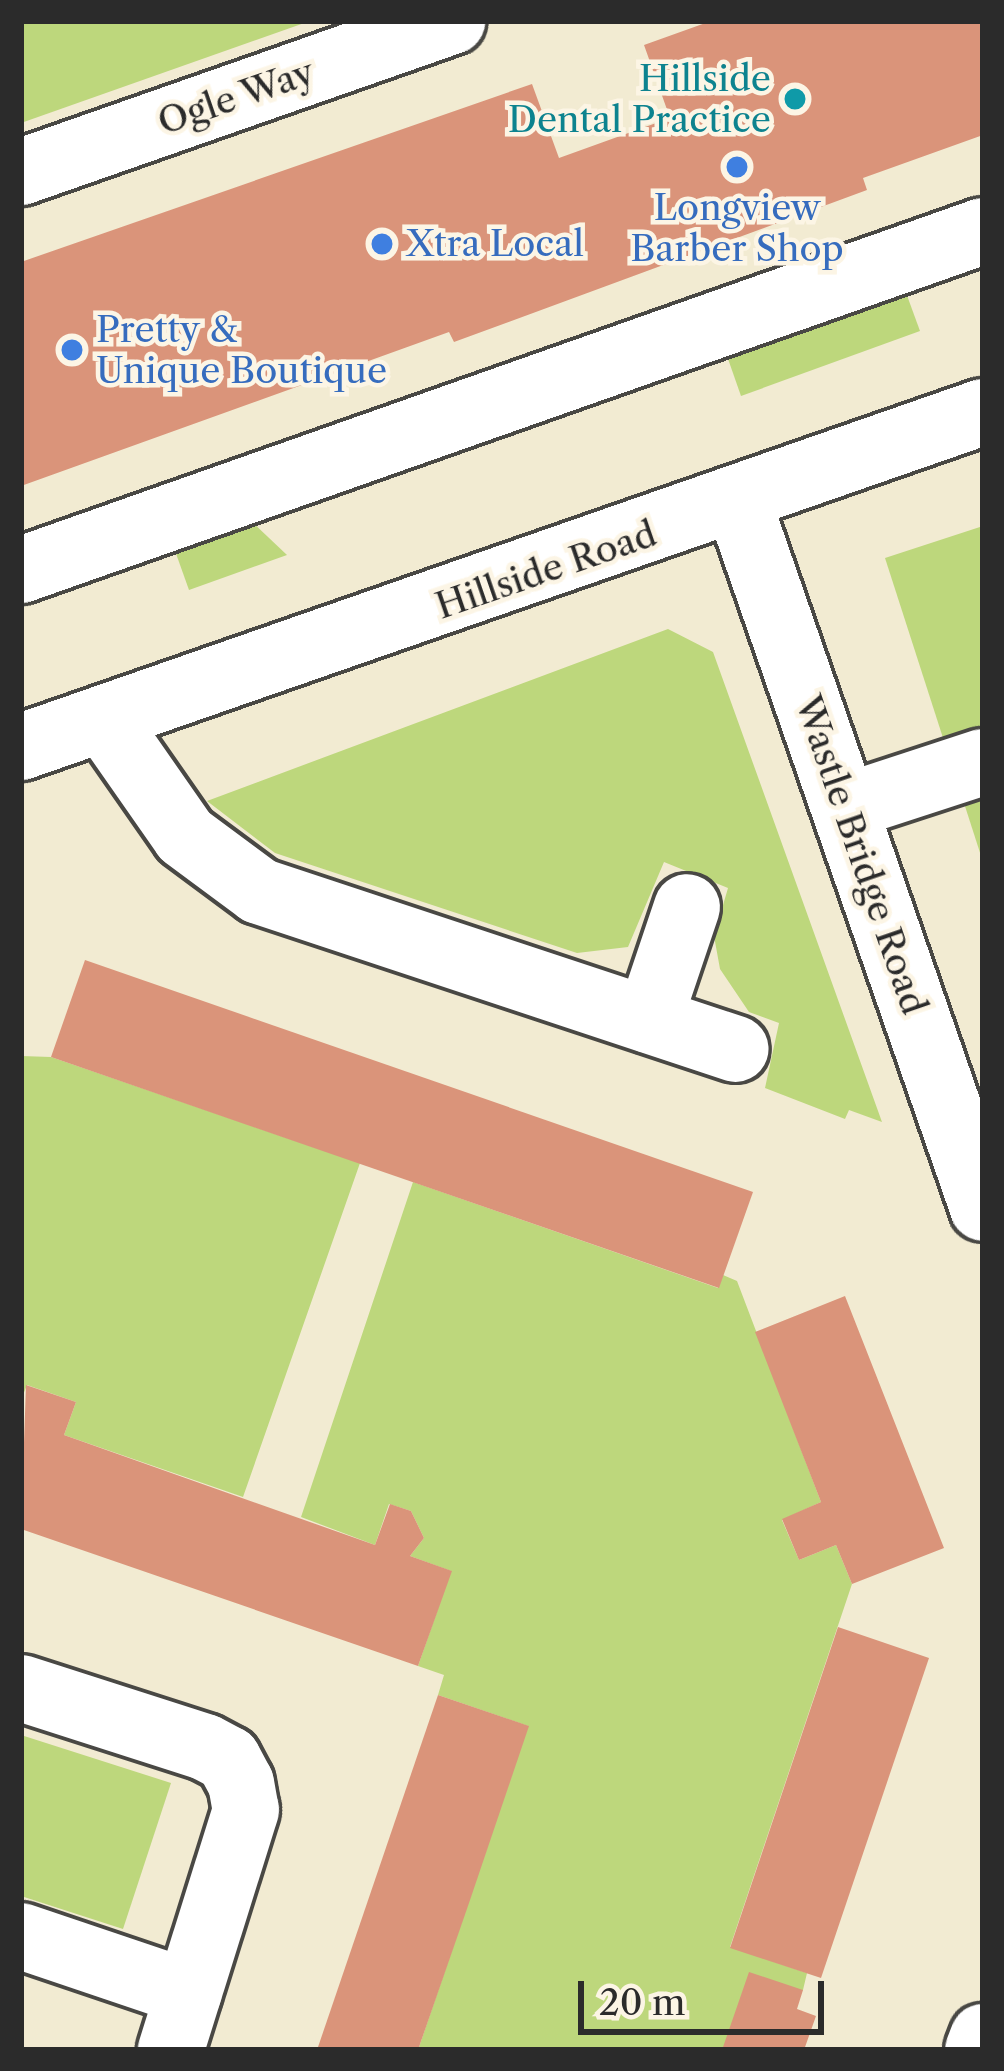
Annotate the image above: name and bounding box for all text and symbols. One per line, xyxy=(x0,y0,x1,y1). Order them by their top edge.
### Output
street label: Ogle Way xyxy=(152,50,320,144)
place label: Hillside Dental Practice xyxy=(508,56,771,141)
marker: Hillside Dental Practice xyxy=(782,86,808,112)
marker: Longview Barber Shop xyxy=(724,154,750,180)
place label: Longview Barber Shop xyxy=(630,185,844,270)
place label: Xtra Local xyxy=(406,222,584,266)
marker: Xtra Local xyxy=(369,231,395,257)
place label: Pretty & Unique Boutique xyxy=(96,307,387,392)
marker: Pretty & Unique Boutique xyxy=(59,337,85,363)
street label: Hillside Road xyxy=(430,512,662,628)
street label: Wastle Bridge Road xyxy=(786,690,936,1020)
scale bar xyxy=(584,1957,830,2031)
text: 20 m xyxy=(599,1980,686,2024)

